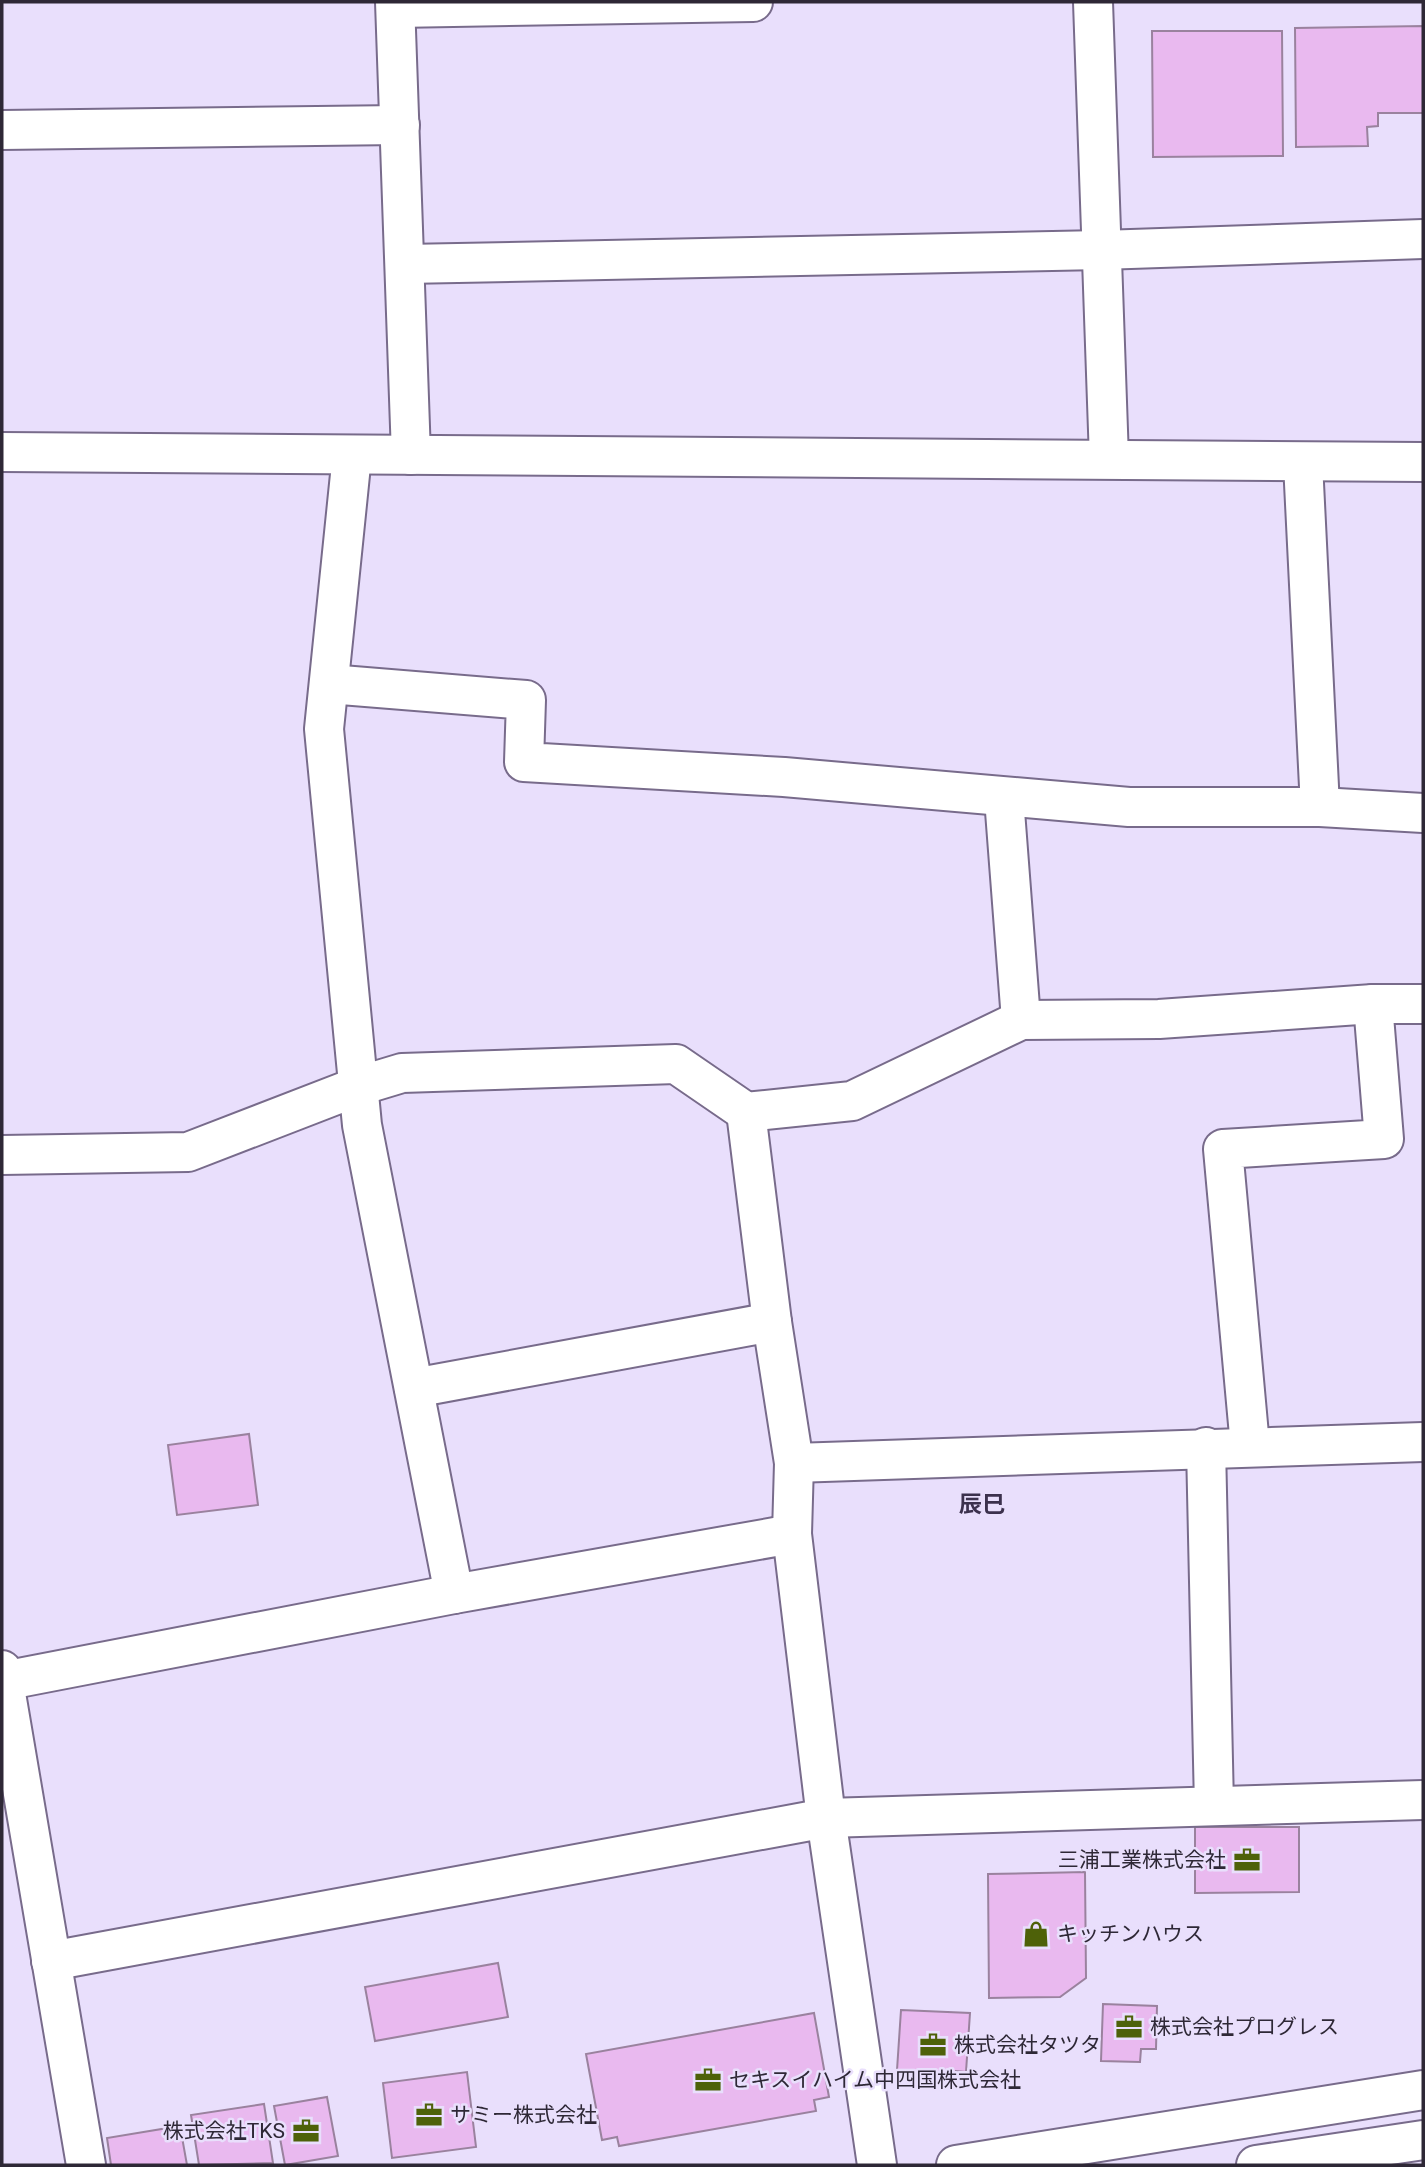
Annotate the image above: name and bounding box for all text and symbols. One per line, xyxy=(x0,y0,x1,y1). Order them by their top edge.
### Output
district label: 辰巳 xyxy=(959,1491,1005,1518)
office icon: 三浦工業株式会社 xyxy=(1232,1845,1262,1875)
place label: 三浦工業株式会社 xyxy=(1058,1848,1226,1872)
shop icon: キッチンハウス xyxy=(1021,1919,1051,1949)
place label: キッチンハウス xyxy=(1057,1922,1204,1946)
office icon: 株式会社プログレス xyxy=(1114,2012,1144,2042)
place label: 株式会社プログレス xyxy=(1150,2015,1339,2039)
office icon: 株式会社タツタ xyxy=(918,2030,948,2060)
place label: 株式会社タツタ xyxy=(954,2033,1101,2057)
office icon: セキスイハイム中四国株式会社 xyxy=(693,2065,723,2095)
place label: セキスイハイム中四国株式会社 xyxy=(729,2068,1021,2092)
office icon: サミー株式会社 xyxy=(414,2100,444,2130)
place label: サミー株式会社 xyxy=(450,2103,597,2127)
office icon: 株式会社TKS xyxy=(291,2116,321,2146)
place label: 株式会社TKS xyxy=(163,2119,285,2143)

